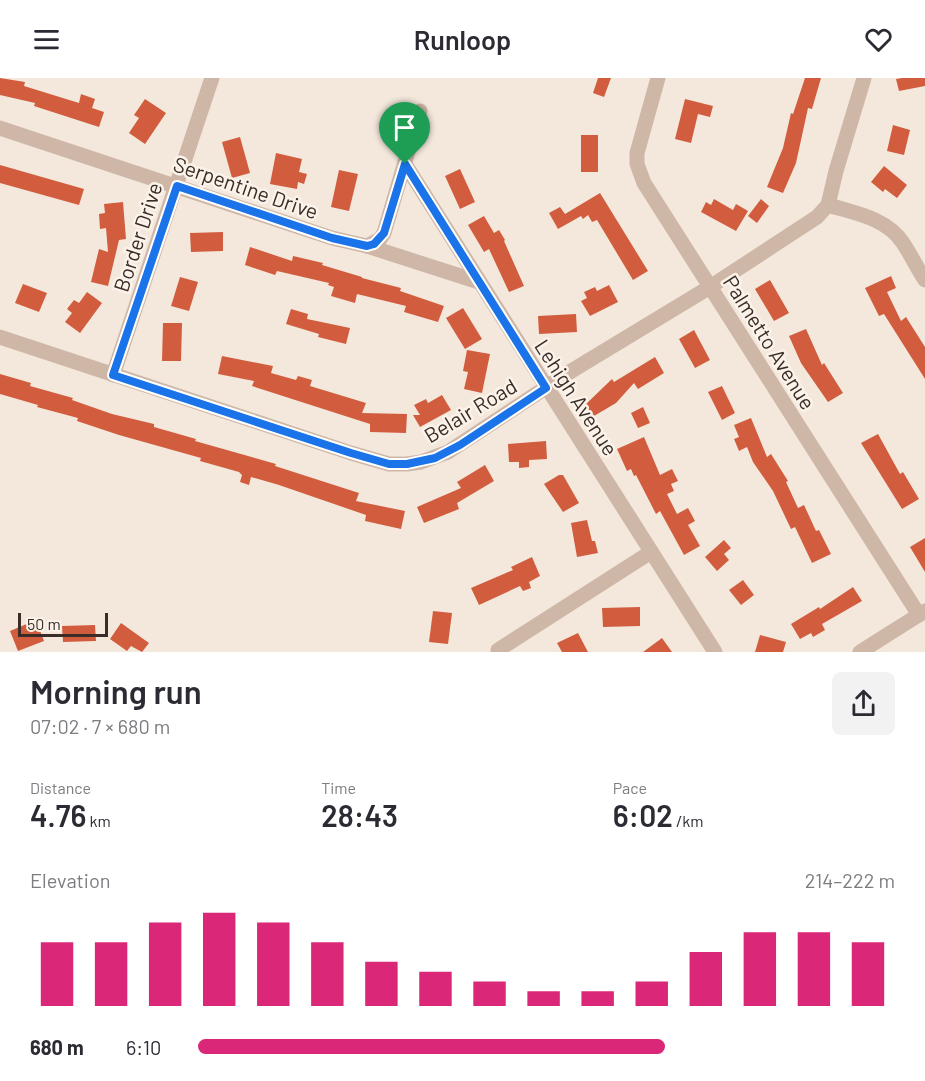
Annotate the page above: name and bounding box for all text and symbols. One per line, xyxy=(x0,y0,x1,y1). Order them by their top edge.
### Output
icon: menu xyxy=(30,23,63,56)
text: Runloop xyxy=(414,23,511,55)
icon: heart xyxy=(862,23,895,56)
pin xyxy=(379,102,430,164)
icon: arrive xyxy=(388,111,421,144)
street label: Serpentine Drive xyxy=(170,151,322,223)
street label: Border Drive xyxy=(108,179,166,295)
street label: Palmetto Avenue xyxy=(719,270,821,414)
street label: Lehigh Avenue xyxy=(530,334,624,460)
street label: Belair Road xyxy=(419,373,521,447)
scale bar xyxy=(18,610,108,638)
text: 50 m xyxy=(27,614,61,633)
text: Morning run xyxy=(30,671,202,711)
button: share xyxy=(832,672,895,735)
text: 07:02 · 7 × 680 m xyxy=(30,714,170,738)
text: Distance xyxy=(30,778,91,797)
text: Time xyxy=(321,778,356,797)
text: Pace xyxy=(613,778,647,797)
text: 4.76 xyxy=(30,797,86,833)
text: 28:43 xyxy=(321,797,398,833)
text: 6:02 xyxy=(613,797,673,833)
text: km xyxy=(86,811,111,830)
text: /km xyxy=(673,811,704,830)
text: Elevation xyxy=(30,868,111,892)
text: 214–222 m xyxy=(805,868,895,892)
text: 680 m xyxy=(30,1035,84,1059)
text: 6:10 xyxy=(126,1035,161,1059)

